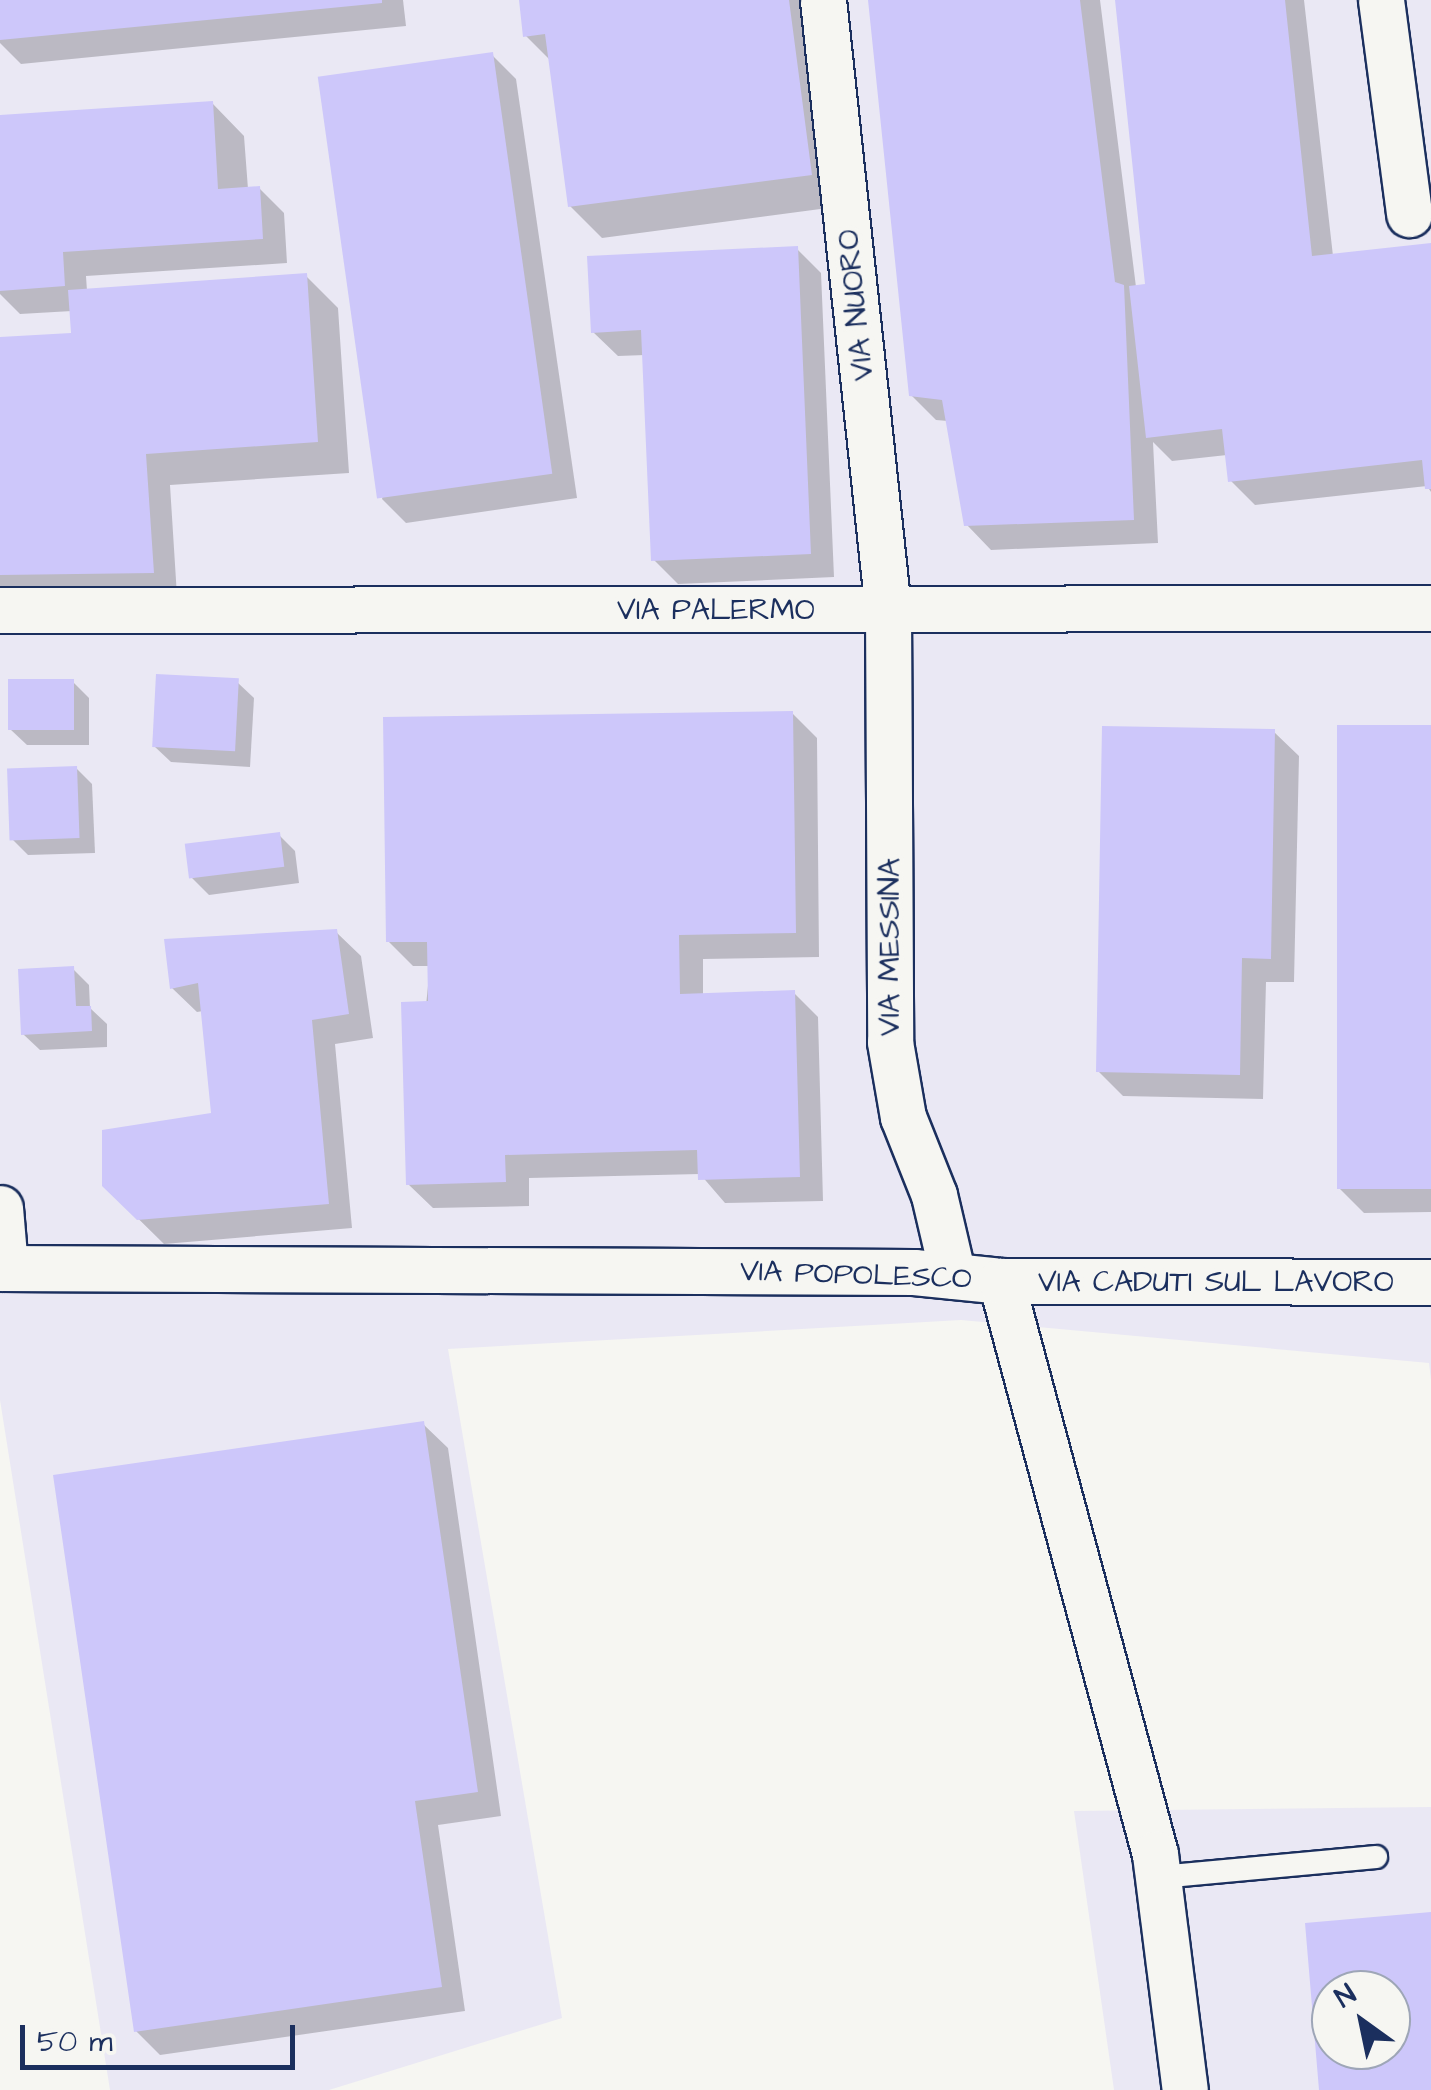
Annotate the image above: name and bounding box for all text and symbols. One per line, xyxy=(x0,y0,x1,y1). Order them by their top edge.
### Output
street label: VIA NUORO xyxy=(830,228,882,382)
street label: VIA PALERMO xyxy=(617,592,815,628)
street label: VIA MESSINA xyxy=(872,858,908,1036)
street label: VIA POPOLESCO xyxy=(739,1253,973,1297)
street label: VIA CADUTI SUL LAVORO xyxy=(1038,1264,1394,1300)
north arrow xyxy=(1311,1970,1411,2070)
text: N xyxy=(1327,1975,1363,2017)
scale bar xyxy=(25,2005,300,2067)
text: 50 m xyxy=(37,2021,113,2063)

